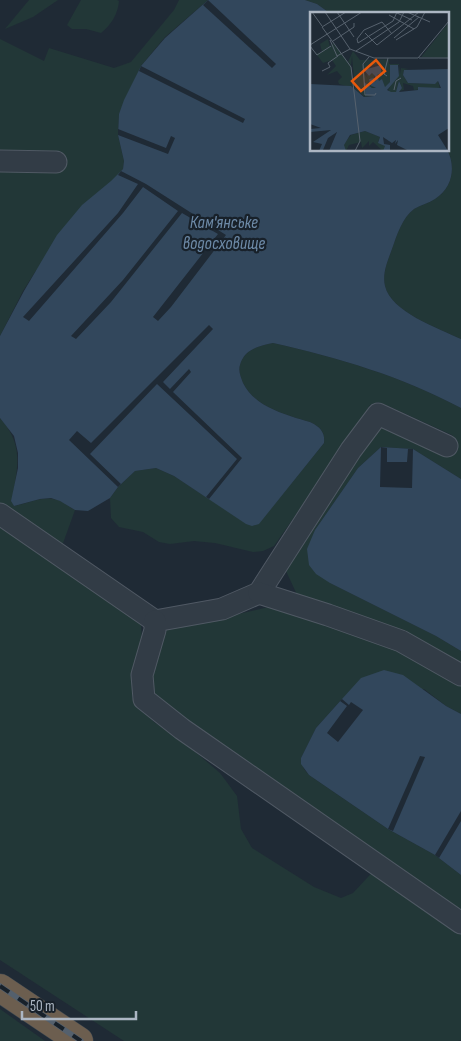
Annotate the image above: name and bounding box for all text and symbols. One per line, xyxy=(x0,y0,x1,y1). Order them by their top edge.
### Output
inset map xyxy=(310,12,448,151)
water label: Кам'янське водосховище xyxy=(183,212,265,254)
scale bar xyxy=(22,988,136,1020)
text: 50 m xyxy=(30,997,55,1016)

